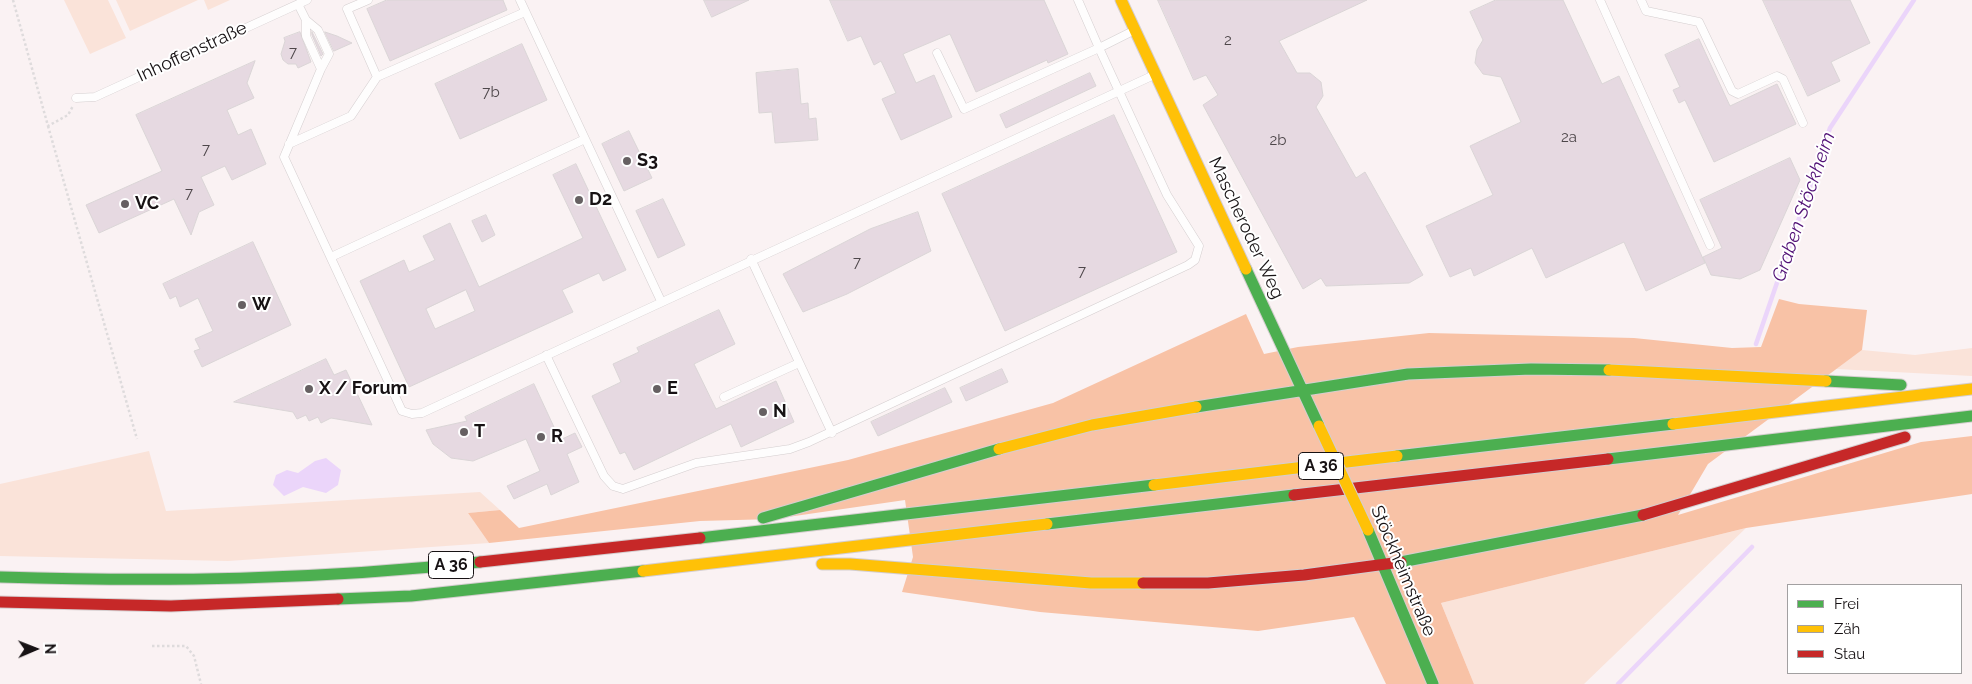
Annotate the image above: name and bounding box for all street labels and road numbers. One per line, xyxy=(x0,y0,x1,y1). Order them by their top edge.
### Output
street label: Inhoffenstraße xyxy=(134,17,250,87)
street label: Mascheroder Weg xyxy=(1204,154,1288,302)
road number: A 36 xyxy=(1298,452,1344,480)
street label: Stöckheimstraße xyxy=(1366,503,1440,639)
road number: A 36 xyxy=(428,552,474,578)

